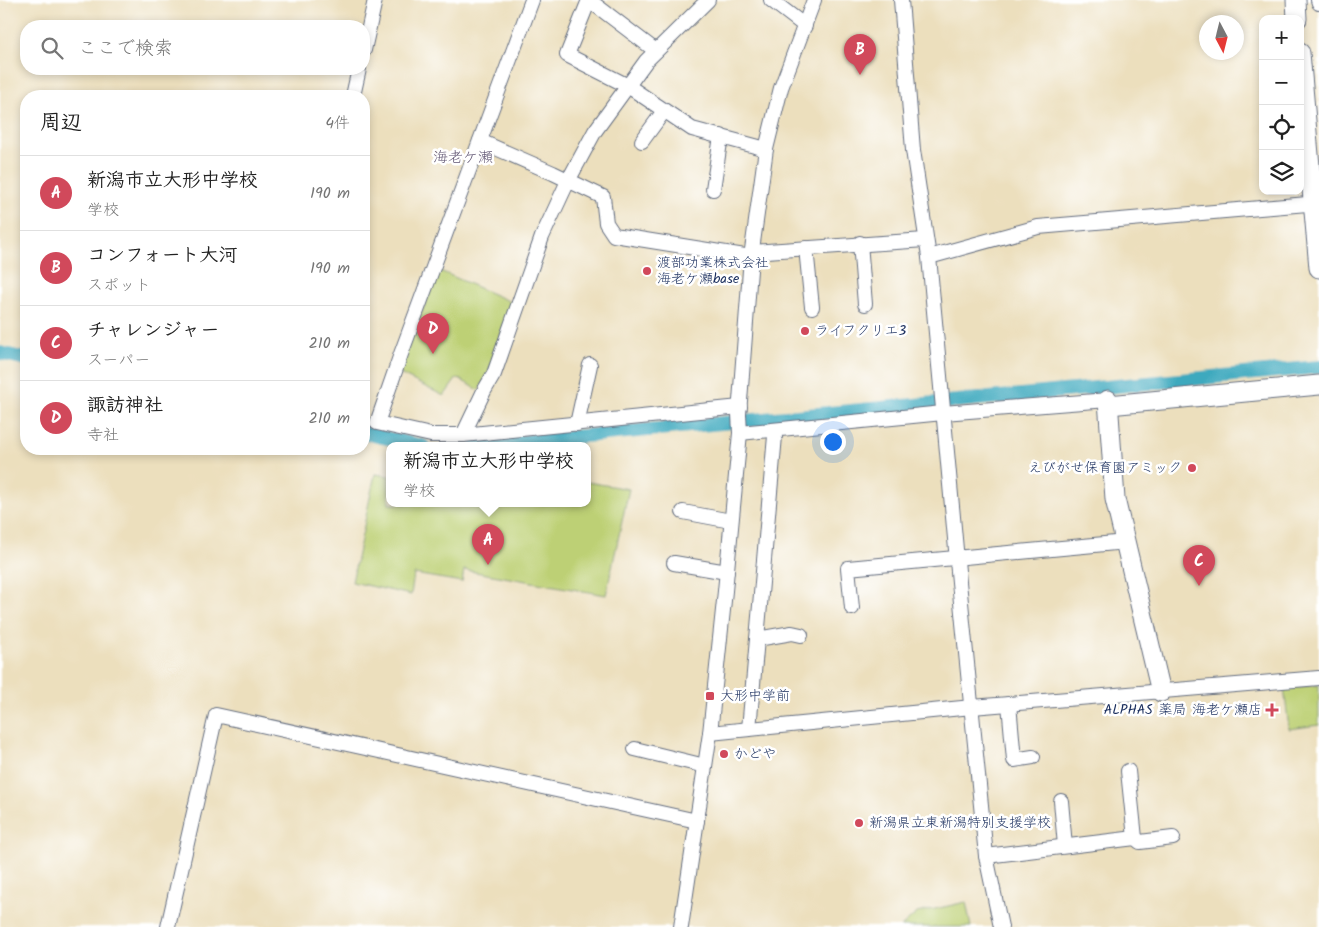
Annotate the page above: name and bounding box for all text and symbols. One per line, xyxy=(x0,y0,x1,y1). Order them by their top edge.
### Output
north arrow xyxy=(1199,15,1244,60)
map controls xyxy=(1259,15,1304,195)
button: + xyxy=(1259,15,1304,60)
search box xyxy=(20,20,370,75)
icon: search xyxy=(38,34,66,62)
text: ここで検索 xyxy=(78,34,173,64)
pin: B xyxy=(844,34,876,75)
button: − xyxy=(1259,60,1304,105)
button: locate xyxy=(1259,105,1304,150)
text: 周辺 xyxy=(40,107,82,140)
text: 4件 xyxy=(325,111,350,136)
district label: 海老ケ瀬 xyxy=(433,146,493,170)
button: layers xyxy=(1259,150,1304,195)
text: 新潟市立大形中学校 xyxy=(87,166,258,196)
text: A xyxy=(51,181,61,206)
text: 190 m xyxy=(310,181,350,206)
text: 学校 xyxy=(87,198,119,223)
text: コンフォート大河 xyxy=(87,241,237,271)
place label: 渡部功業株式会社 海老ケ瀬base xyxy=(657,252,769,290)
text: B xyxy=(51,256,61,281)
text: 190 m xyxy=(310,256,350,281)
marker: 渡部功業株式会社 海老ケ瀬base xyxy=(641,265,653,277)
text: スポット xyxy=(87,273,151,298)
pin: D xyxy=(417,313,449,354)
text: チャレンジャー xyxy=(87,316,219,346)
place label: ライフクリエ3 xyxy=(815,320,906,342)
marker: ライフクリエ3 xyxy=(799,325,811,337)
text: C xyxy=(51,331,61,356)
text: 210 m xyxy=(309,331,350,356)
text: スーパー xyxy=(87,348,150,373)
text: 諏訪神社 xyxy=(87,391,163,421)
text: D xyxy=(51,406,61,431)
text: 210 m xyxy=(309,406,350,431)
text: 寺社 xyxy=(87,423,119,448)
your location xyxy=(820,429,846,455)
popup xyxy=(386,442,591,507)
text: 新潟市立大形中学校 xyxy=(403,447,574,477)
place label: えびがせ保育園アミック xyxy=(1028,457,1182,479)
marker: えびがせ保育園アミック xyxy=(1186,462,1198,474)
text: 学校 xyxy=(403,479,435,504)
pin: A xyxy=(472,524,504,565)
pin: C xyxy=(1183,545,1215,586)
place label: 大形中学前 xyxy=(720,685,790,707)
marker: 大形中学前 xyxy=(704,690,716,702)
place label: ALPHAS 薬局 海老ケ瀬店 xyxy=(1104,699,1262,721)
marker: ALPHAS 薬局 海老ケ瀬店 xyxy=(1266,704,1278,716)
place label: かどや xyxy=(734,743,777,765)
marker: かどや xyxy=(718,748,730,760)
place label: 新潟県立東新潟特別支援学校 xyxy=(869,812,1051,834)
marker: 新潟県立東新潟特別支援学校 xyxy=(853,817,865,829)

